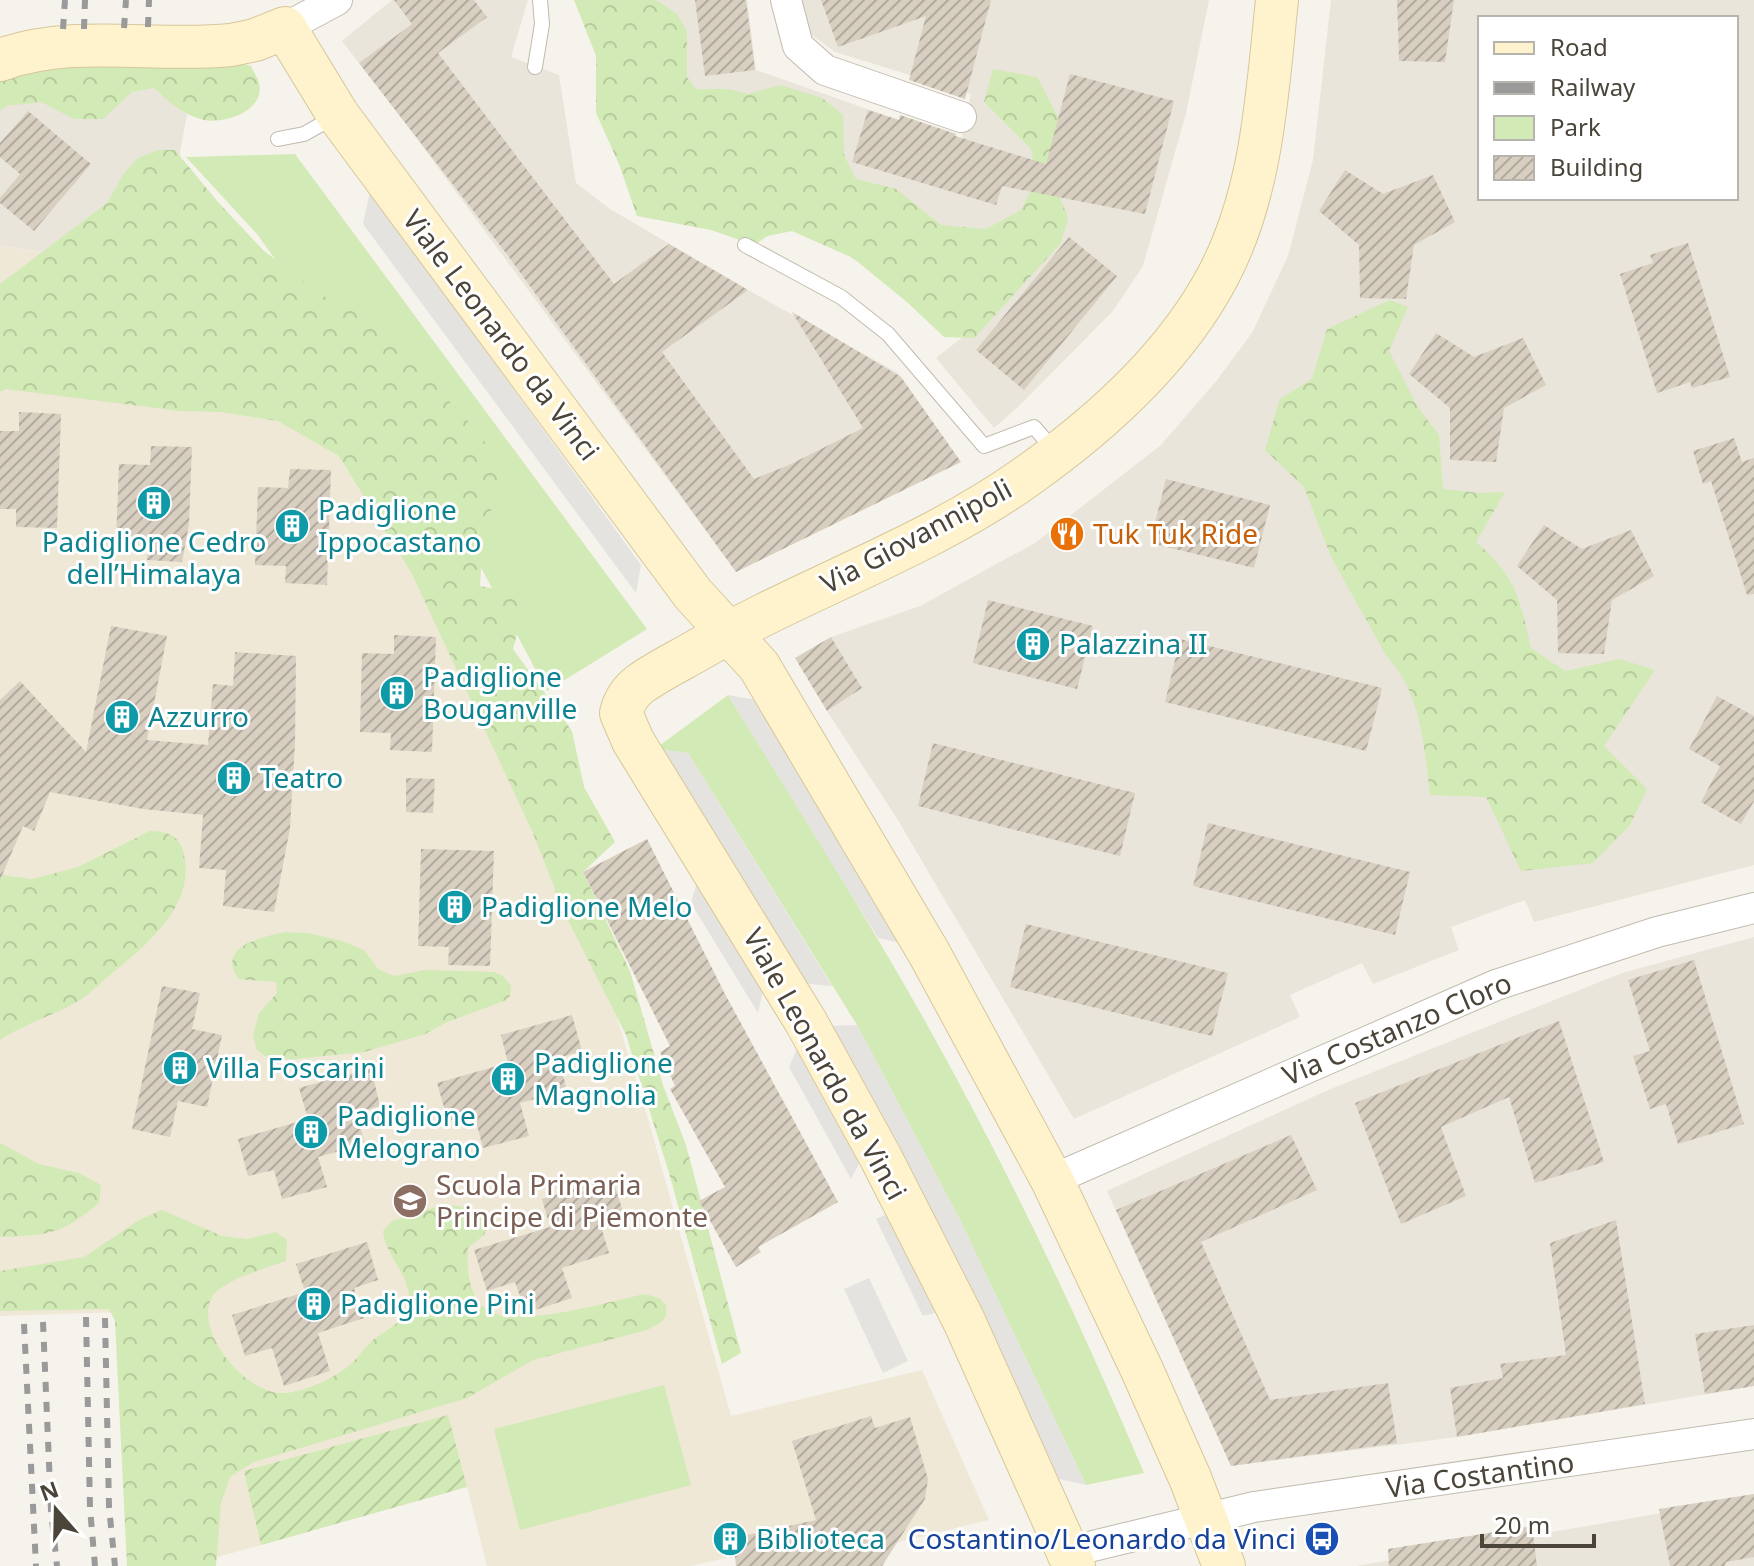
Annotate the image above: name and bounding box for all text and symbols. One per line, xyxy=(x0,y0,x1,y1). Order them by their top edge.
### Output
legend xyxy=(1478,16,1738,200)
text: Road xyxy=(1550,30,1608,63)
text: Railway xyxy=(1550,70,1636,103)
text: Park xyxy=(1550,110,1601,143)
text: Building xyxy=(1550,150,1643,183)
street label: Viale Leonardo da Vinci xyxy=(395,201,609,468)
street label: Via Giovannipoli xyxy=(813,469,1018,602)
building icon: Padiglione Cedro dell’Himalaya xyxy=(135,484,173,522)
place label: Padiglione Ippocastano xyxy=(318,490,482,560)
building icon: Padiglione Ippocastano xyxy=(273,507,311,545)
place label: Tuk Tuk Ride xyxy=(1093,514,1258,552)
restaurant icon: Tuk Tuk Ride xyxy=(1048,515,1086,553)
place label: Padiglione Cedro dell’Himalaya xyxy=(42,522,266,592)
place label: Palazzina II xyxy=(1059,624,1207,662)
building icon: Palazzina II xyxy=(1014,625,1052,663)
place label: Padiglione Bouganville xyxy=(423,657,577,727)
building icon: Padiglione Bouganville xyxy=(378,674,416,712)
place label: Azzurro xyxy=(148,697,249,735)
building icon: Azzurro xyxy=(103,698,141,736)
place label: Teatro xyxy=(260,758,343,796)
building icon: Teatro xyxy=(215,759,253,797)
place label: Padiglione Melo xyxy=(481,887,692,925)
building icon: Padiglione Melo xyxy=(436,888,474,926)
street label: Viale Leonardo da Vinci xyxy=(735,921,916,1206)
street label: Via Costanzo Cloro xyxy=(1276,963,1517,1094)
place label: Padiglione Magnolia xyxy=(534,1043,673,1113)
place label: Villa Foscarini xyxy=(206,1048,385,1086)
building icon: Villa Foscarini xyxy=(161,1049,199,1087)
building icon: Padiglione Magnolia xyxy=(489,1060,527,1098)
place label: Padiglione Melograno xyxy=(337,1096,481,1166)
building icon: Padiglione Melograno xyxy=(292,1113,330,1151)
place label: Scuola Primaria Principe di Piemonte xyxy=(436,1165,708,1235)
school or university icon: Scuola Primaria Principe di Piemonte xyxy=(391,1182,429,1220)
place label: Padiglione Pini xyxy=(340,1284,535,1322)
building icon: Padiglione Pini xyxy=(295,1285,333,1323)
street label: Via Costantino xyxy=(1383,1442,1576,1506)
north arrow xyxy=(16,1470,96,1550)
text: N xyxy=(35,1473,62,1507)
scale bar xyxy=(1482,1498,1594,1548)
text: 20 m xyxy=(1494,1508,1550,1541)
place label: Biblioteca xyxy=(756,1519,885,1557)
place label: Costantino/Leonardo da Vinci xyxy=(908,1519,1296,1557)
building icon: Biblioteca xyxy=(711,1520,749,1558)
bus stop icon: Costantino/Leonardo da Vinci xyxy=(1303,1520,1341,1558)

